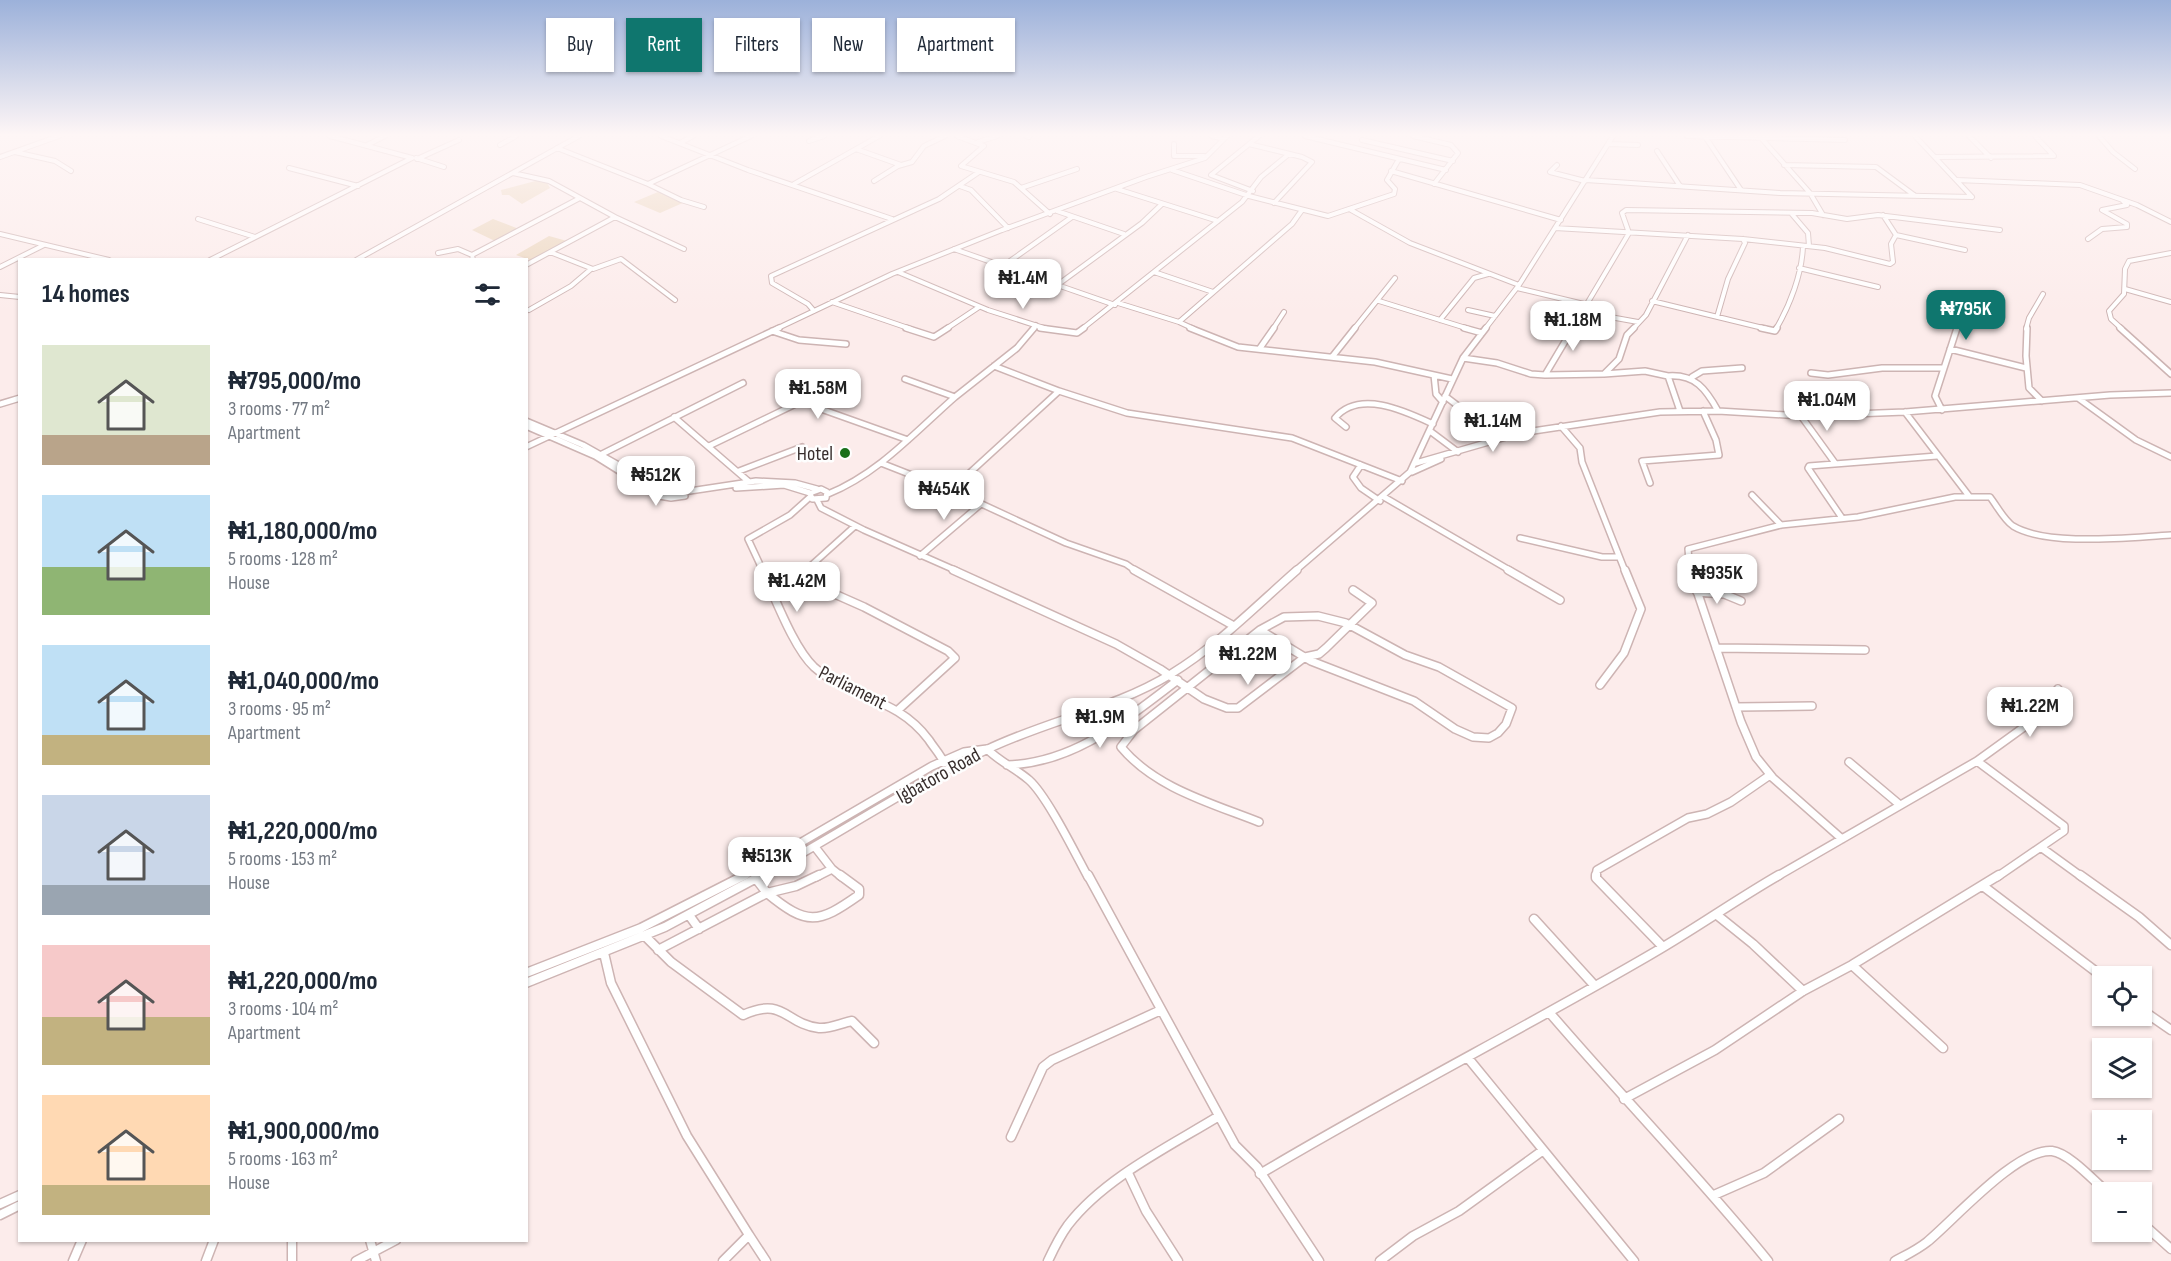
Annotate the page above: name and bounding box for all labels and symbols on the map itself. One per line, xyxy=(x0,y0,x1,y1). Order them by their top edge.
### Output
pin: ₦1.4M xyxy=(981,259,1065,310)
pin: ₦795K xyxy=(1924,290,2008,341)
pin: ₦1.18M xyxy=(1524,301,1622,352)
pin: ₦1.58M xyxy=(769,369,867,420)
pin: ₦1.04M xyxy=(1778,381,1876,432)
pin: ₦1.14M xyxy=(1444,402,1542,453)
place label: Hotel xyxy=(797,442,833,466)
marker: Hotel xyxy=(838,446,852,460)
pin: ₦512K xyxy=(614,456,698,507)
pin: ₦454K xyxy=(902,470,986,521)
pin: ₦935K xyxy=(1675,554,1759,605)
pin: ₦1.42M xyxy=(748,562,846,613)
pin: ₦1.22M xyxy=(1199,635,1297,686)
street label: Parliament xyxy=(815,661,890,715)
pin: ₦1.22M xyxy=(1981,687,2079,738)
pin: ₦1.9M xyxy=(1058,698,1142,749)
street label: Igbatoro Road xyxy=(892,743,985,809)
pin: ₦513K xyxy=(725,837,809,888)

